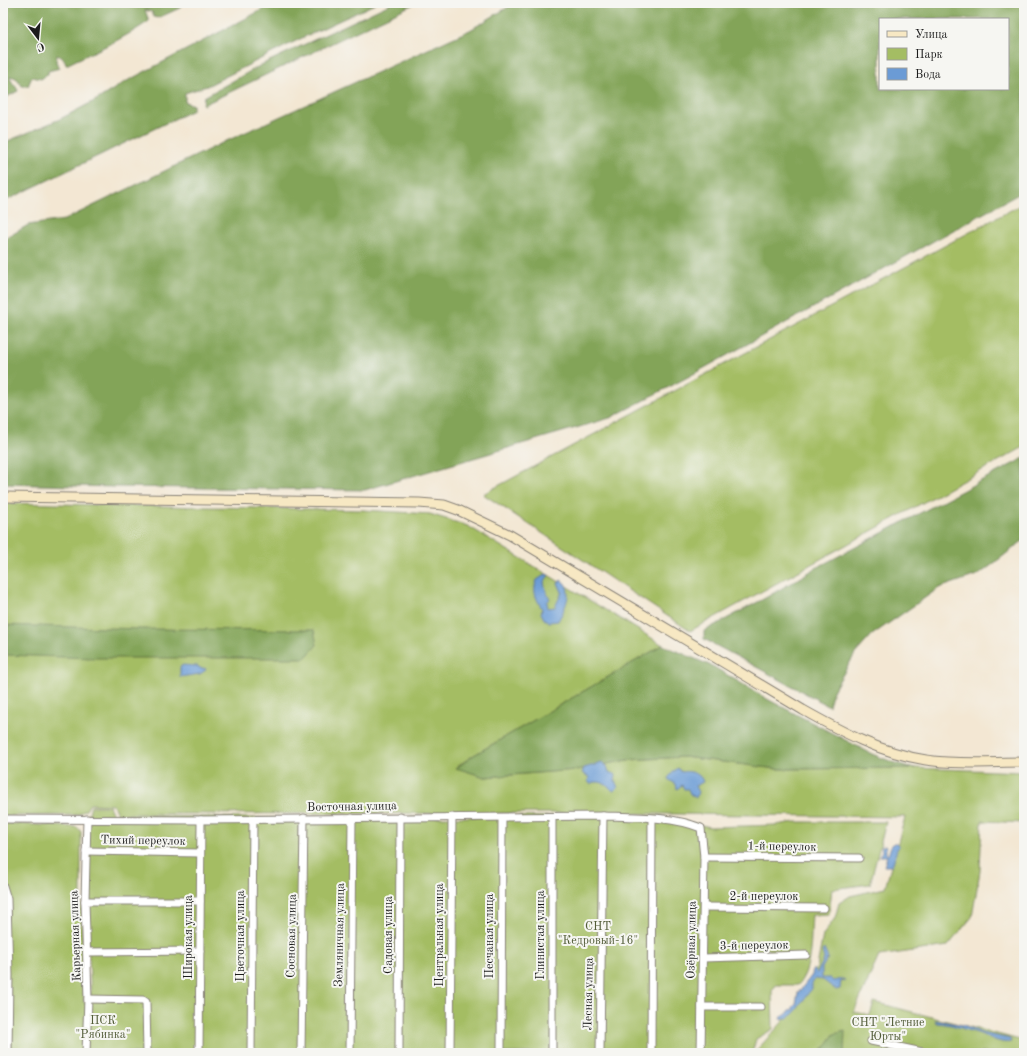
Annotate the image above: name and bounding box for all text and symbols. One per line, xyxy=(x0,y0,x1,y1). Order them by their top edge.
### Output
north arrow xyxy=(18,18,58,58)
legend xyxy=(879,18,1009,90)
text: Улица xyxy=(915,29,948,41)
text: С xyxy=(35,40,45,52)
text: Парк xyxy=(915,49,943,61)
text: Вода xyxy=(915,69,941,81)
street label: Восточная улица xyxy=(307,800,397,814)
street label: Тихий переулок xyxy=(100,834,186,848)
street label: 1-й переулок xyxy=(748,840,816,854)
street label: Земляничная улица xyxy=(333,883,347,987)
street label: Центральная улица xyxy=(434,883,446,987)
street label: Карьерная улица xyxy=(68,890,84,982)
street label: Цветочная улица xyxy=(235,890,247,982)
street label: Глинистая улица xyxy=(535,890,547,980)
street label: 2-й переулок xyxy=(730,891,798,903)
street label: Песчаная улица xyxy=(484,893,496,978)
street label: Сосновая улица xyxy=(285,894,299,978)
street label: Широкая улица xyxy=(183,895,195,979)
street label: Садовая улица xyxy=(383,896,395,974)
street label: Озёрная улица xyxy=(685,901,699,979)
park label: СНТ "Кедровый-16" xyxy=(558,921,638,947)
street label: 3-й переулок xyxy=(720,939,788,953)
street label: Лесная улица xyxy=(582,957,596,1031)
park label: ПСК "Рябинка" xyxy=(76,1015,130,1041)
park label: СНТ "Летние Юрты" xyxy=(851,1017,925,1043)

